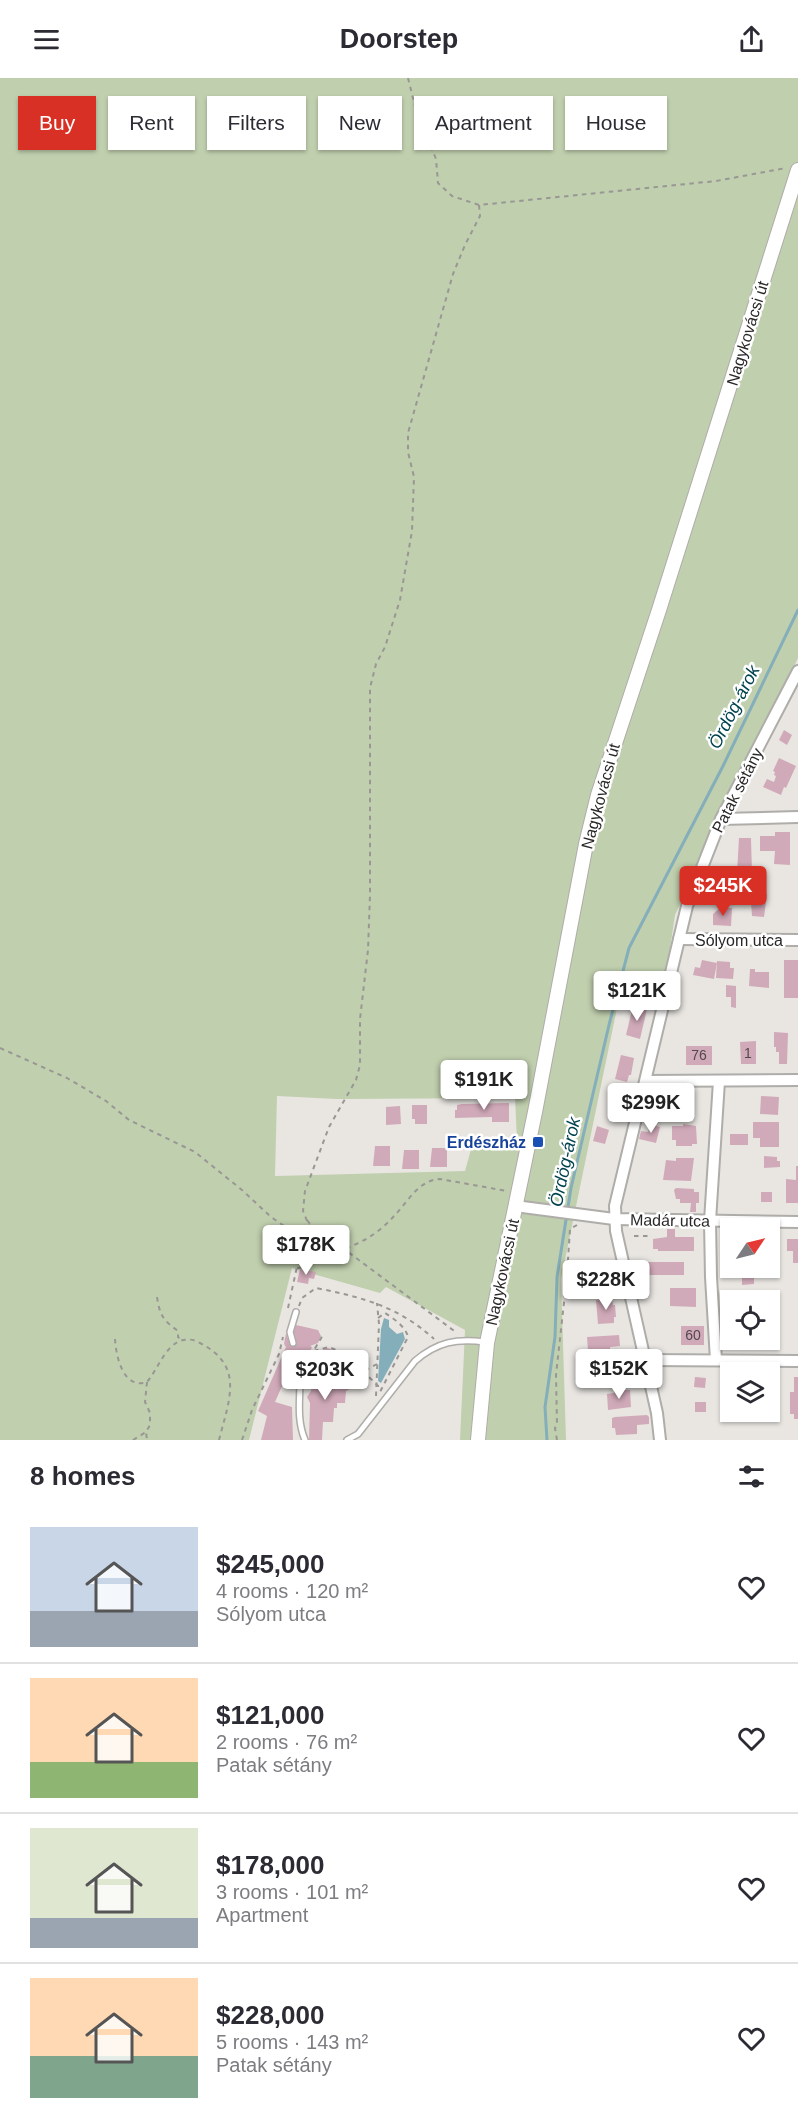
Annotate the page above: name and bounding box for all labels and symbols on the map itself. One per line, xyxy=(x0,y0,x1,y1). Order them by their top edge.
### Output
street label: Nagykovácsi út xyxy=(723,278,772,388)
water label: Ördög-árok xyxy=(704,661,764,752)
street label: Nagykovácsi út xyxy=(578,741,623,851)
street label: Patak sétány xyxy=(709,745,766,835)
pin: $245K xyxy=(681,866,765,917)
street label: Sólyom utca xyxy=(695,932,783,949)
pin: $121K xyxy=(595,971,679,1022)
house number: 1 xyxy=(744,1045,752,1061)
house number: 76 xyxy=(691,1047,707,1063)
pin: $191K xyxy=(442,1060,526,1111)
pin: $299K xyxy=(609,1083,693,1134)
water label: Ördög-árok xyxy=(546,1114,584,1209)
place label: Erdészház xyxy=(447,1134,526,1151)
marker: Erdészház xyxy=(531,1135,545,1149)
street label: Madár utca xyxy=(630,1211,710,1230)
street label: Nagykovácsi út xyxy=(483,1217,522,1327)
north arrow xyxy=(720,1218,780,1278)
pin: $178K xyxy=(264,1225,348,1276)
pin: $228K xyxy=(564,1260,648,1311)
house number: 60 xyxy=(685,1327,701,1343)
pin: $152K xyxy=(577,1349,661,1400)
pin: $203K xyxy=(283,1350,367,1401)

